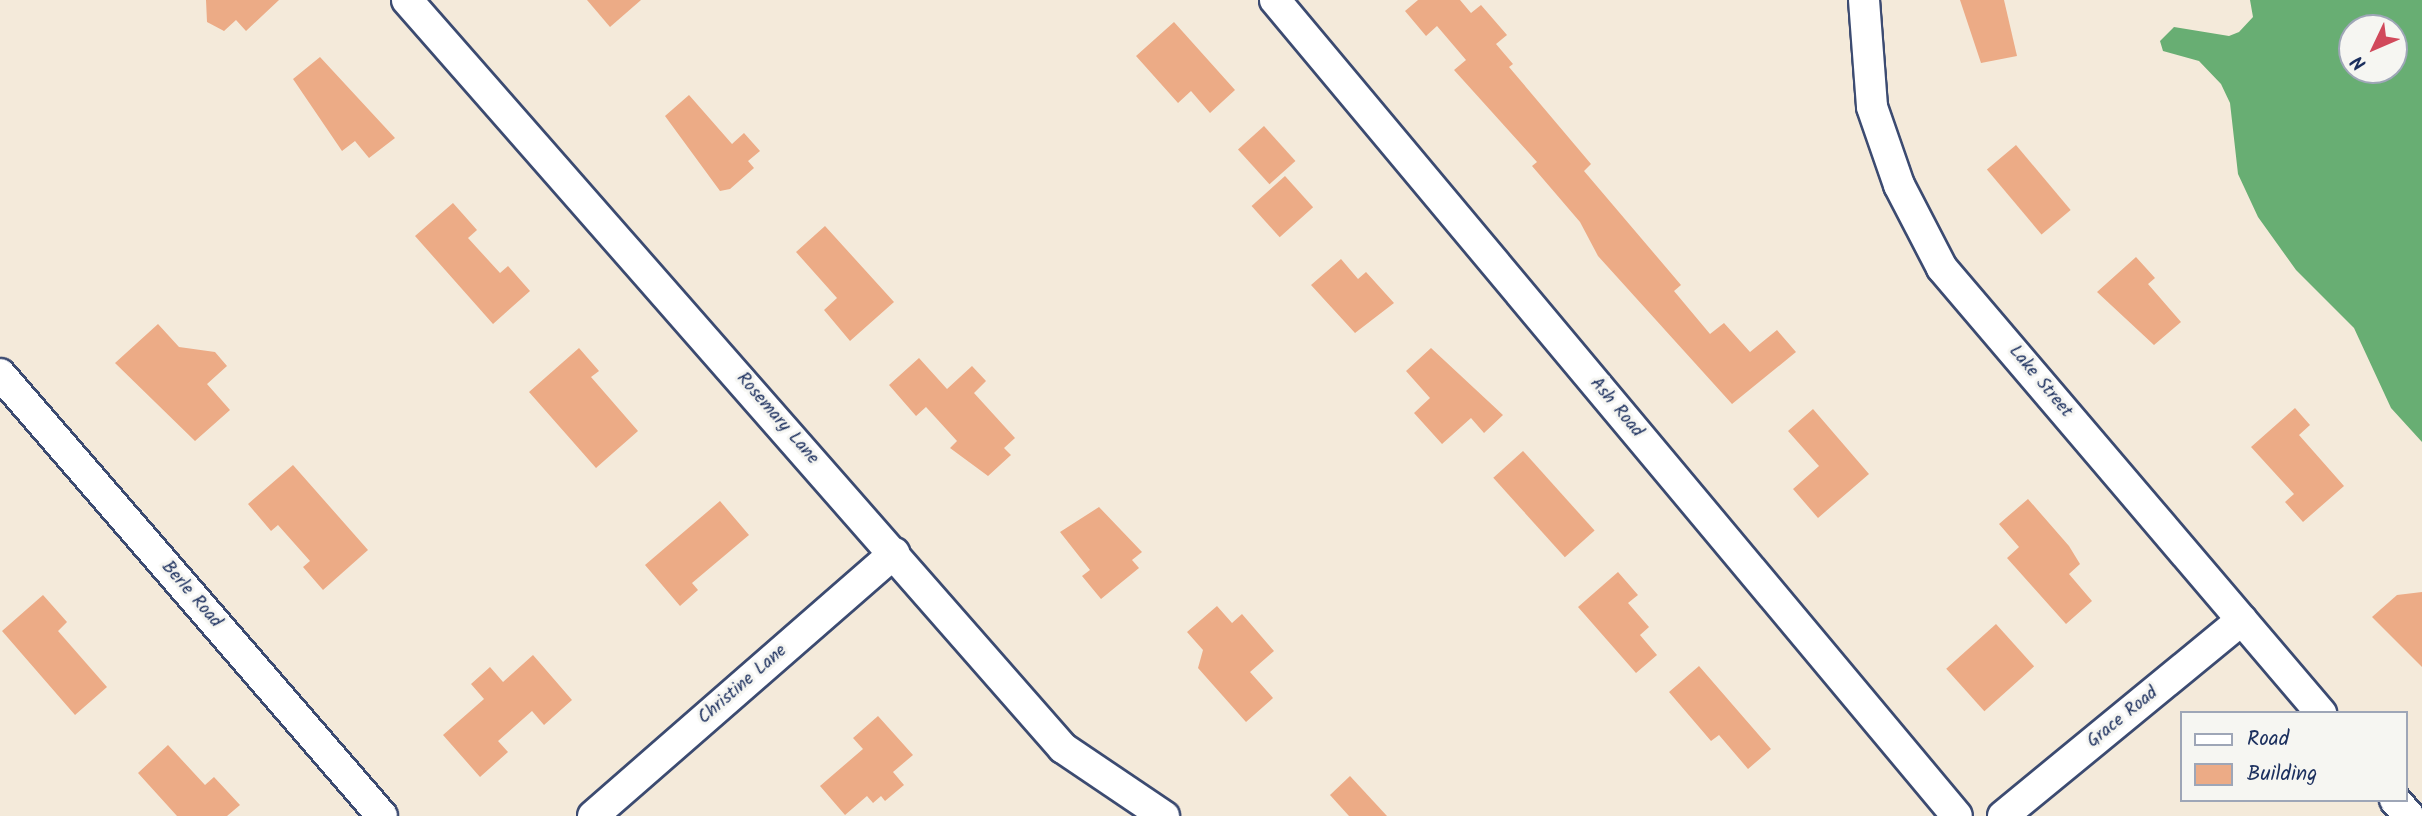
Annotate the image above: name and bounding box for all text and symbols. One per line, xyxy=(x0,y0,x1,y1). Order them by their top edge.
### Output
north arrow xyxy=(2338,14,2408,84)
text: N xyxy=(2344,47,2374,77)
street label: Lake Street xyxy=(2004,341,2076,423)
street label: Rosemary Lane xyxy=(731,369,823,469)
street label: Ash Road xyxy=(1585,374,1647,442)
street label: Berle Road xyxy=(156,557,226,633)
street label: Christine Lane xyxy=(694,641,792,729)
street label: Grace Road xyxy=(2083,683,2163,753)
legend xyxy=(2180,711,2408,802)
text: Road xyxy=(2247,723,2289,756)
text: Building xyxy=(2247,758,2317,791)

